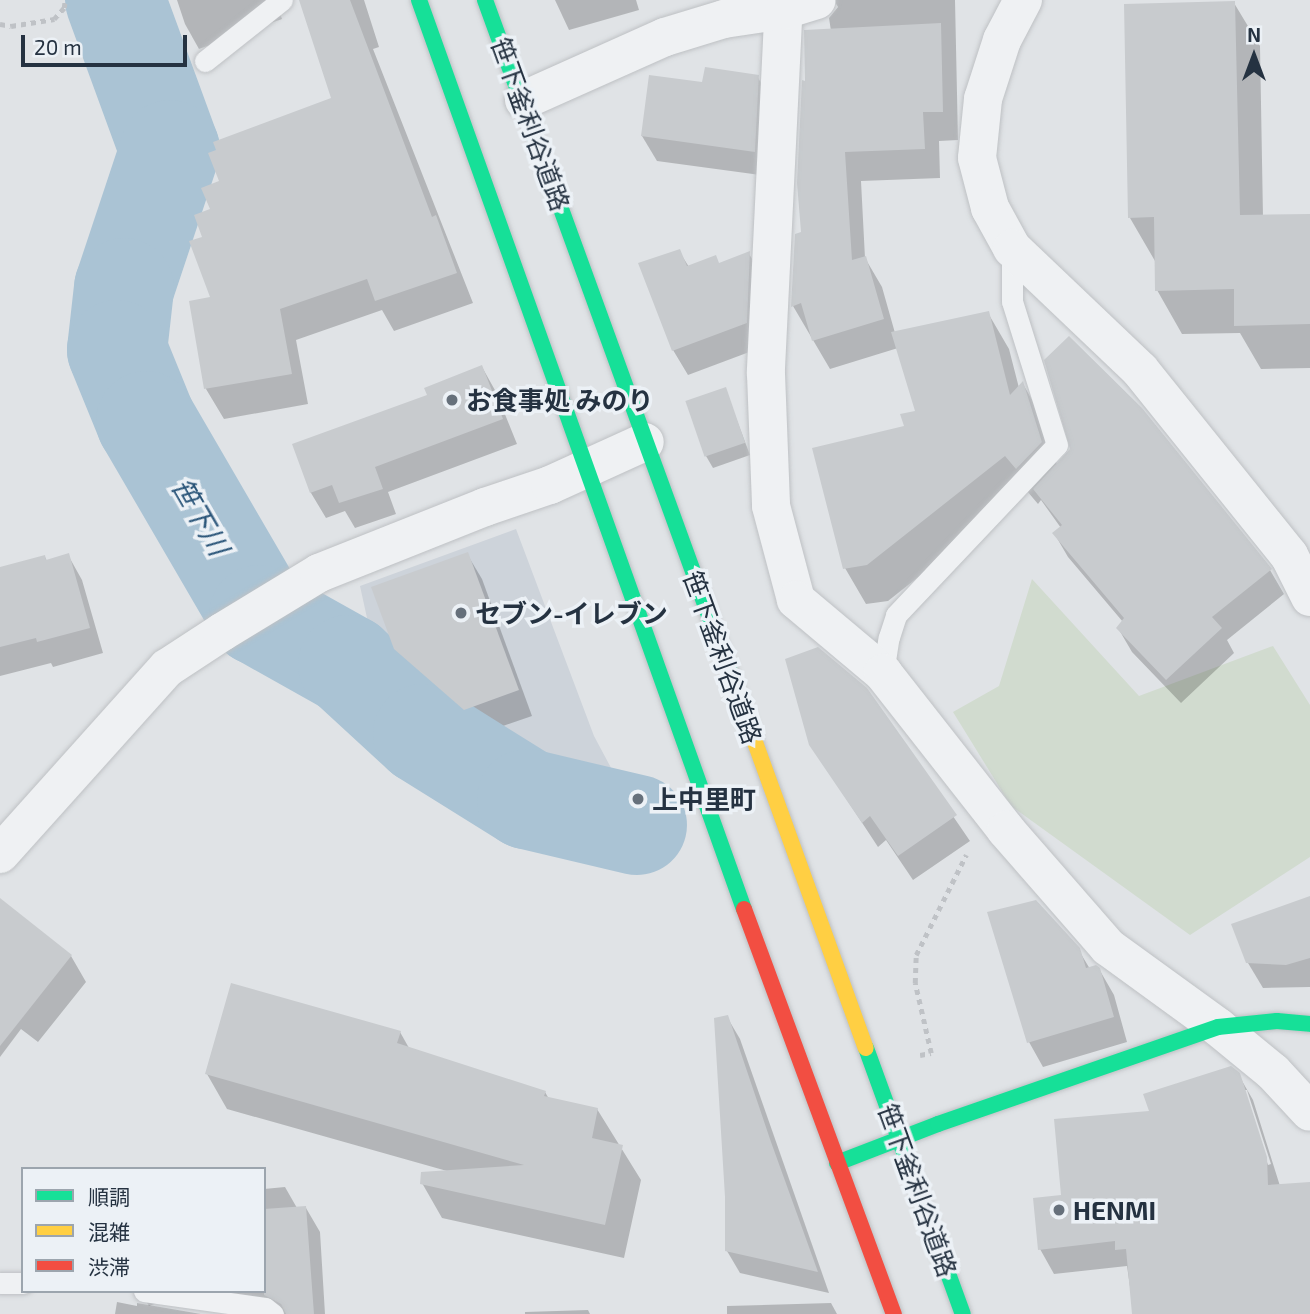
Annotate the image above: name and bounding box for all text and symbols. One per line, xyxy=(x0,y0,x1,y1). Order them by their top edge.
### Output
scale bar xyxy=(24,21,191,65)
north arrow xyxy=(1219,21,1289,91)
text: N xyxy=(1247,23,1261,46)
street label: 笹下釜利谷道路 xyxy=(485,33,577,215)
text: 20 m xyxy=(34,34,82,59)
place label: お食事処 みのり xyxy=(466,384,654,416)
marker: お食事処 みのり xyxy=(444,392,460,408)
water label: 笹下川 xyxy=(165,471,237,561)
street label: 笹下釜利谷道路 xyxy=(677,566,769,748)
place label: セブン-イレブン xyxy=(475,597,668,629)
marker: セブン-イレブン xyxy=(453,605,469,621)
place label: 上中里町 xyxy=(652,783,756,815)
marker: 上中里町 xyxy=(630,791,646,807)
street label: 笹下釜利谷道路 xyxy=(872,1099,964,1281)
legend xyxy=(21,1167,266,1293)
text: 順調 xyxy=(88,1184,130,1209)
place label: HENMI xyxy=(1073,1194,1156,1226)
marker: HENMI xyxy=(1051,1202,1067,1218)
text: 混雑 xyxy=(88,1219,130,1244)
text: 渋滞 xyxy=(88,1254,130,1279)

